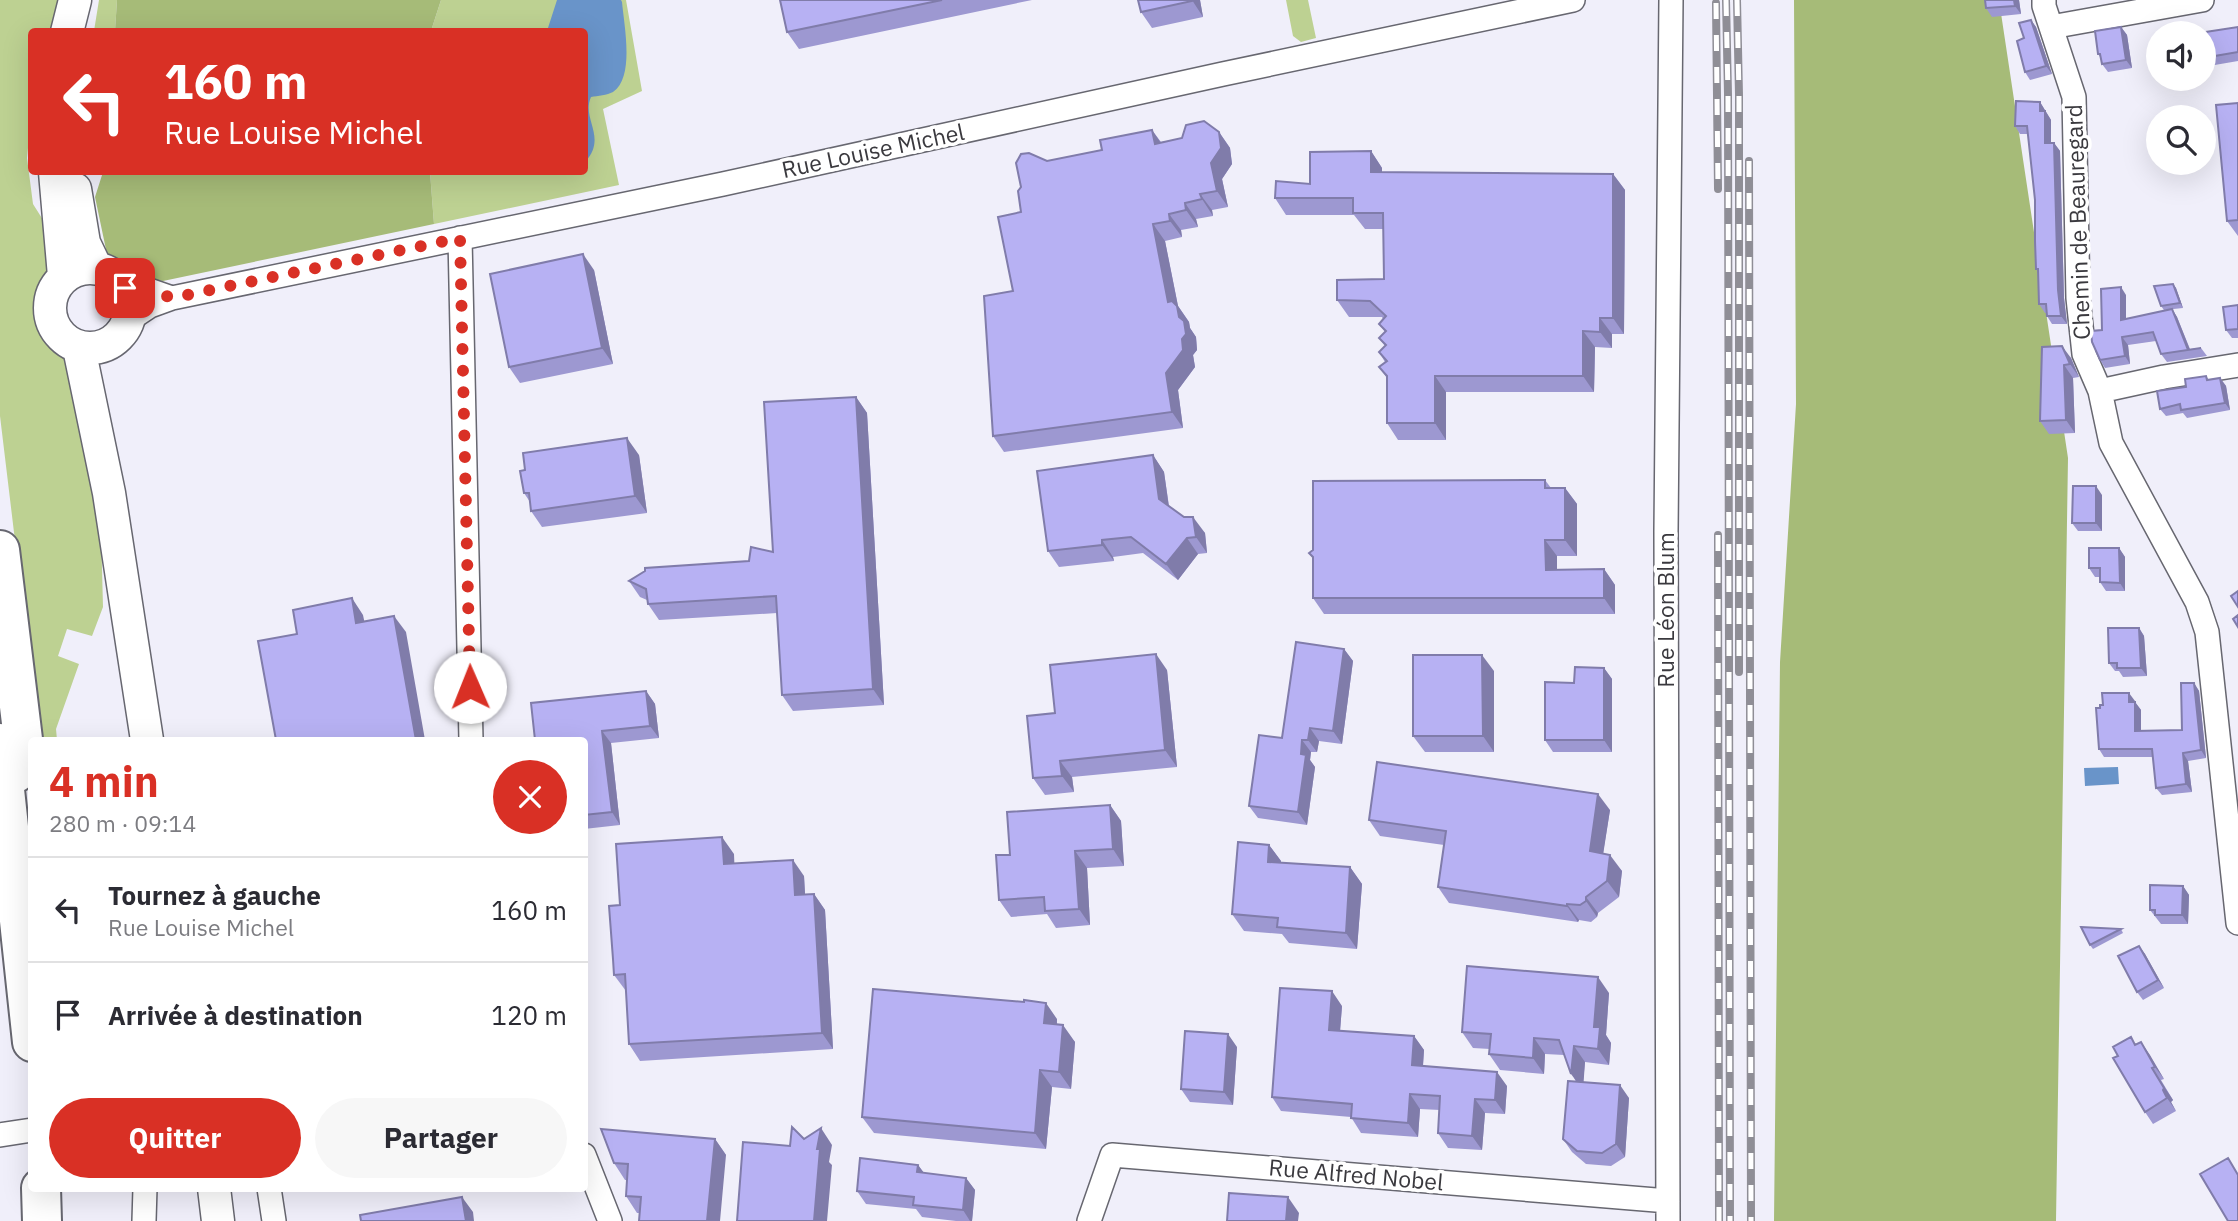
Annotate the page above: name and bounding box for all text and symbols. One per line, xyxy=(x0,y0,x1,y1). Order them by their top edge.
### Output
map controls xyxy=(2146,21,2216,175)
button: sound xyxy=(2146,21,2216,91)
text: 160 m xyxy=(164,49,308,112)
icon: left xyxy=(49,56,140,147)
street label: Chemin de Beauregard xyxy=(2058,104,2096,340)
button: search xyxy=(2146,105,2216,175)
text: Rue Louise Michel xyxy=(164,111,423,153)
street label: Rue Louise Michel xyxy=(779,116,967,184)
pin xyxy=(95,258,155,318)
icon: arrive xyxy=(106,269,144,307)
street label: Rue Léon Blum xyxy=(1650,532,1680,688)
position arrow xyxy=(433,650,507,724)
text: 4 min xyxy=(49,754,159,809)
button: close xyxy=(493,760,567,834)
text: 280 m · 09:14 xyxy=(49,808,196,838)
text: Tournez à gauche xyxy=(108,878,321,912)
icon: left xyxy=(49,891,87,929)
text: 160 m xyxy=(491,893,567,927)
text: Rue Louise Michel xyxy=(108,912,294,942)
icon: arrive xyxy=(49,996,87,1034)
text: Arrivée à destination xyxy=(108,998,363,1032)
text: 120 m xyxy=(491,998,567,1032)
button: Quitter xyxy=(49,1098,301,1178)
button: Partager xyxy=(315,1098,567,1178)
street label: Rue Alfred Nobel xyxy=(1267,1151,1445,1197)

